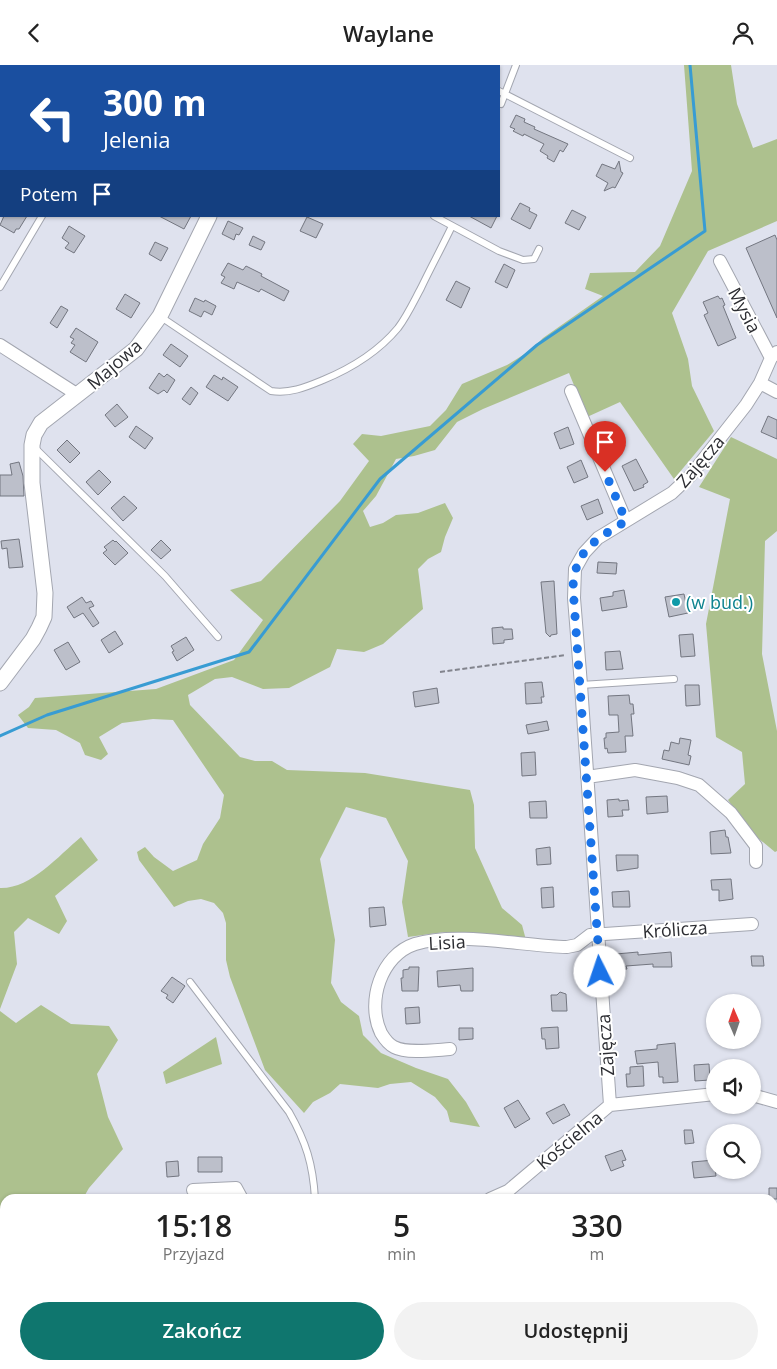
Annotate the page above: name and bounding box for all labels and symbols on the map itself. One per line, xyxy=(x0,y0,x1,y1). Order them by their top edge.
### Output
street label: Mysia xyxy=(723,283,767,337)
street label: Majowa xyxy=(81,333,147,395)
pin xyxy=(584,421,626,472)
street label: Zajęcza xyxy=(671,430,729,492)
place label: (w bud.) xyxy=(686,590,753,614)
marker: (w bud.) xyxy=(670,596,682,608)
street label: Królicza xyxy=(642,915,708,943)
street label: Lisia xyxy=(428,929,466,955)
position arrow xyxy=(573,945,625,997)
north arrow xyxy=(706,994,761,1049)
street label: Zajęcza xyxy=(591,1013,619,1077)
street label: Kościelna xyxy=(531,1105,607,1175)

